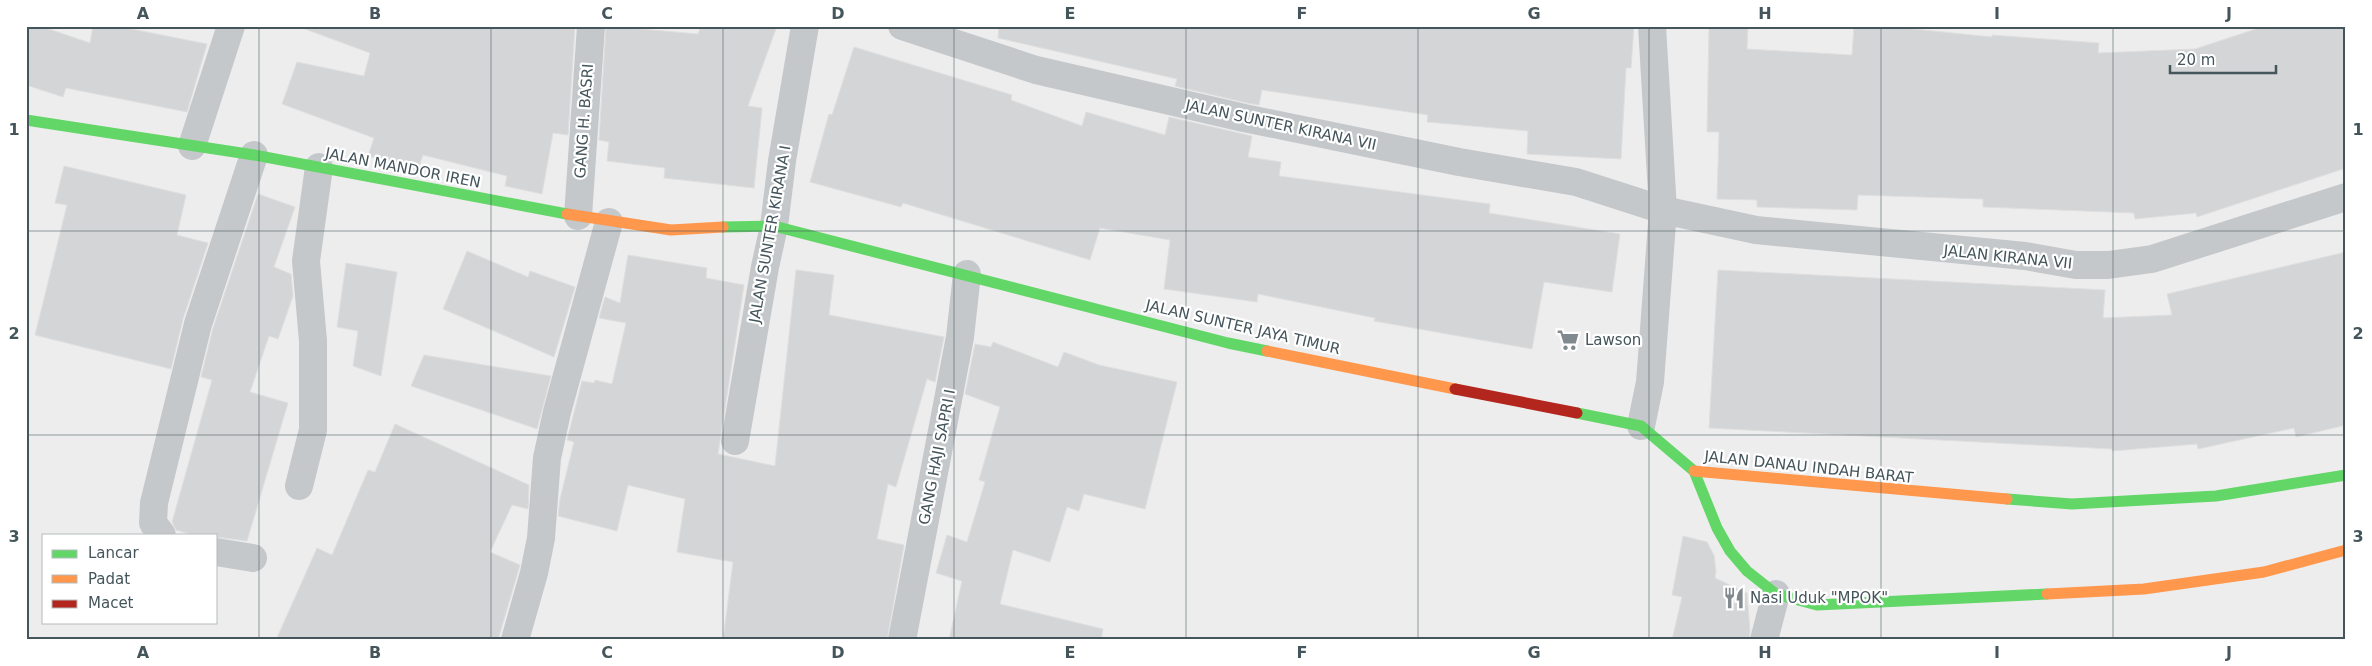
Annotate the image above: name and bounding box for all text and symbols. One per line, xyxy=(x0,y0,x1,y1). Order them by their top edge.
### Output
text: A xyxy=(137,4,150,23)
text: B xyxy=(369,4,381,23)
text: C xyxy=(601,4,613,23)
text: D xyxy=(831,4,845,23)
text: E xyxy=(1065,4,1075,23)
text: F xyxy=(1297,4,1307,23)
text: G xyxy=(1527,4,1541,23)
text: H xyxy=(1758,4,1772,23)
text: I xyxy=(1994,4,2000,23)
text: J xyxy=(2225,4,2232,23)
scale bar xyxy=(2170,42,2276,74)
text: 20 m xyxy=(2177,51,2215,69)
street label: GANG H. BASRI xyxy=(571,63,597,179)
street label: JALAN SUNTER KIRANA VII xyxy=(1183,96,1378,154)
text: 1 xyxy=(8,120,20,139)
text: 1 xyxy=(2352,120,2364,139)
street label: JALAN MANDOR IREN xyxy=(323,144,482,192)
street label: JALAN SUNTER KIRANA I xyxy=(745,144,794,325)
street label: JALAN KIRANA VII xyxy=(1942,241,2073,273)
street label: JALAN SUNTER JAYA TIMUR xyxy=(1143,296,1342,358)
text: 2 xyxy=(8,324,20,343)
text: 2 xyxy=(2352,324,2364,343)
supermarket icon: Lawson xyxy=(1555,327,1581,353)
place label: Lawson xyxy=(1585,331,1641,349)
street label: GANG HAJI SAPRI I xyxy=(915,388,959,526)
street label: JALAN DANAU INDAH BARAT xyxy=(1703,447,1915,487)
text: 3 xyxy=(8,527,20,546)
text: 3 xyxy=(2352,527,2364,546)
legend xyxy=(42,534,218,624)
text: Lancar xyxy=(88,544,139,562)
text: Padat xyxy=(88,570,130,588)
restaurant icon: Nasi Uduk "MPOK" xyxy=(1721,585,1747,611)
place label: Nasi Uduk "MPOK" xyxy=(1750,589,1888,607)
text: Macet xyxy=(88,594,134,612)
text: A xyxy=(137,643,150,662)
text: B xyxy=(369,643,381,662)
text: C xyxy=(601,643,613,662)
text: D xyxy=(831,643,845,662)
text: E xyxy=(1065,643,1075,662)
text: F xyxy=(1297,643,1307,662)
text: G xyxy=(1527,643,1541,662)
text: H xyxy=(1758,643,1772,662)
text: I xyxy=(1994,643,2000,662)
text: J xyxy=(2225,643,2232,662)

